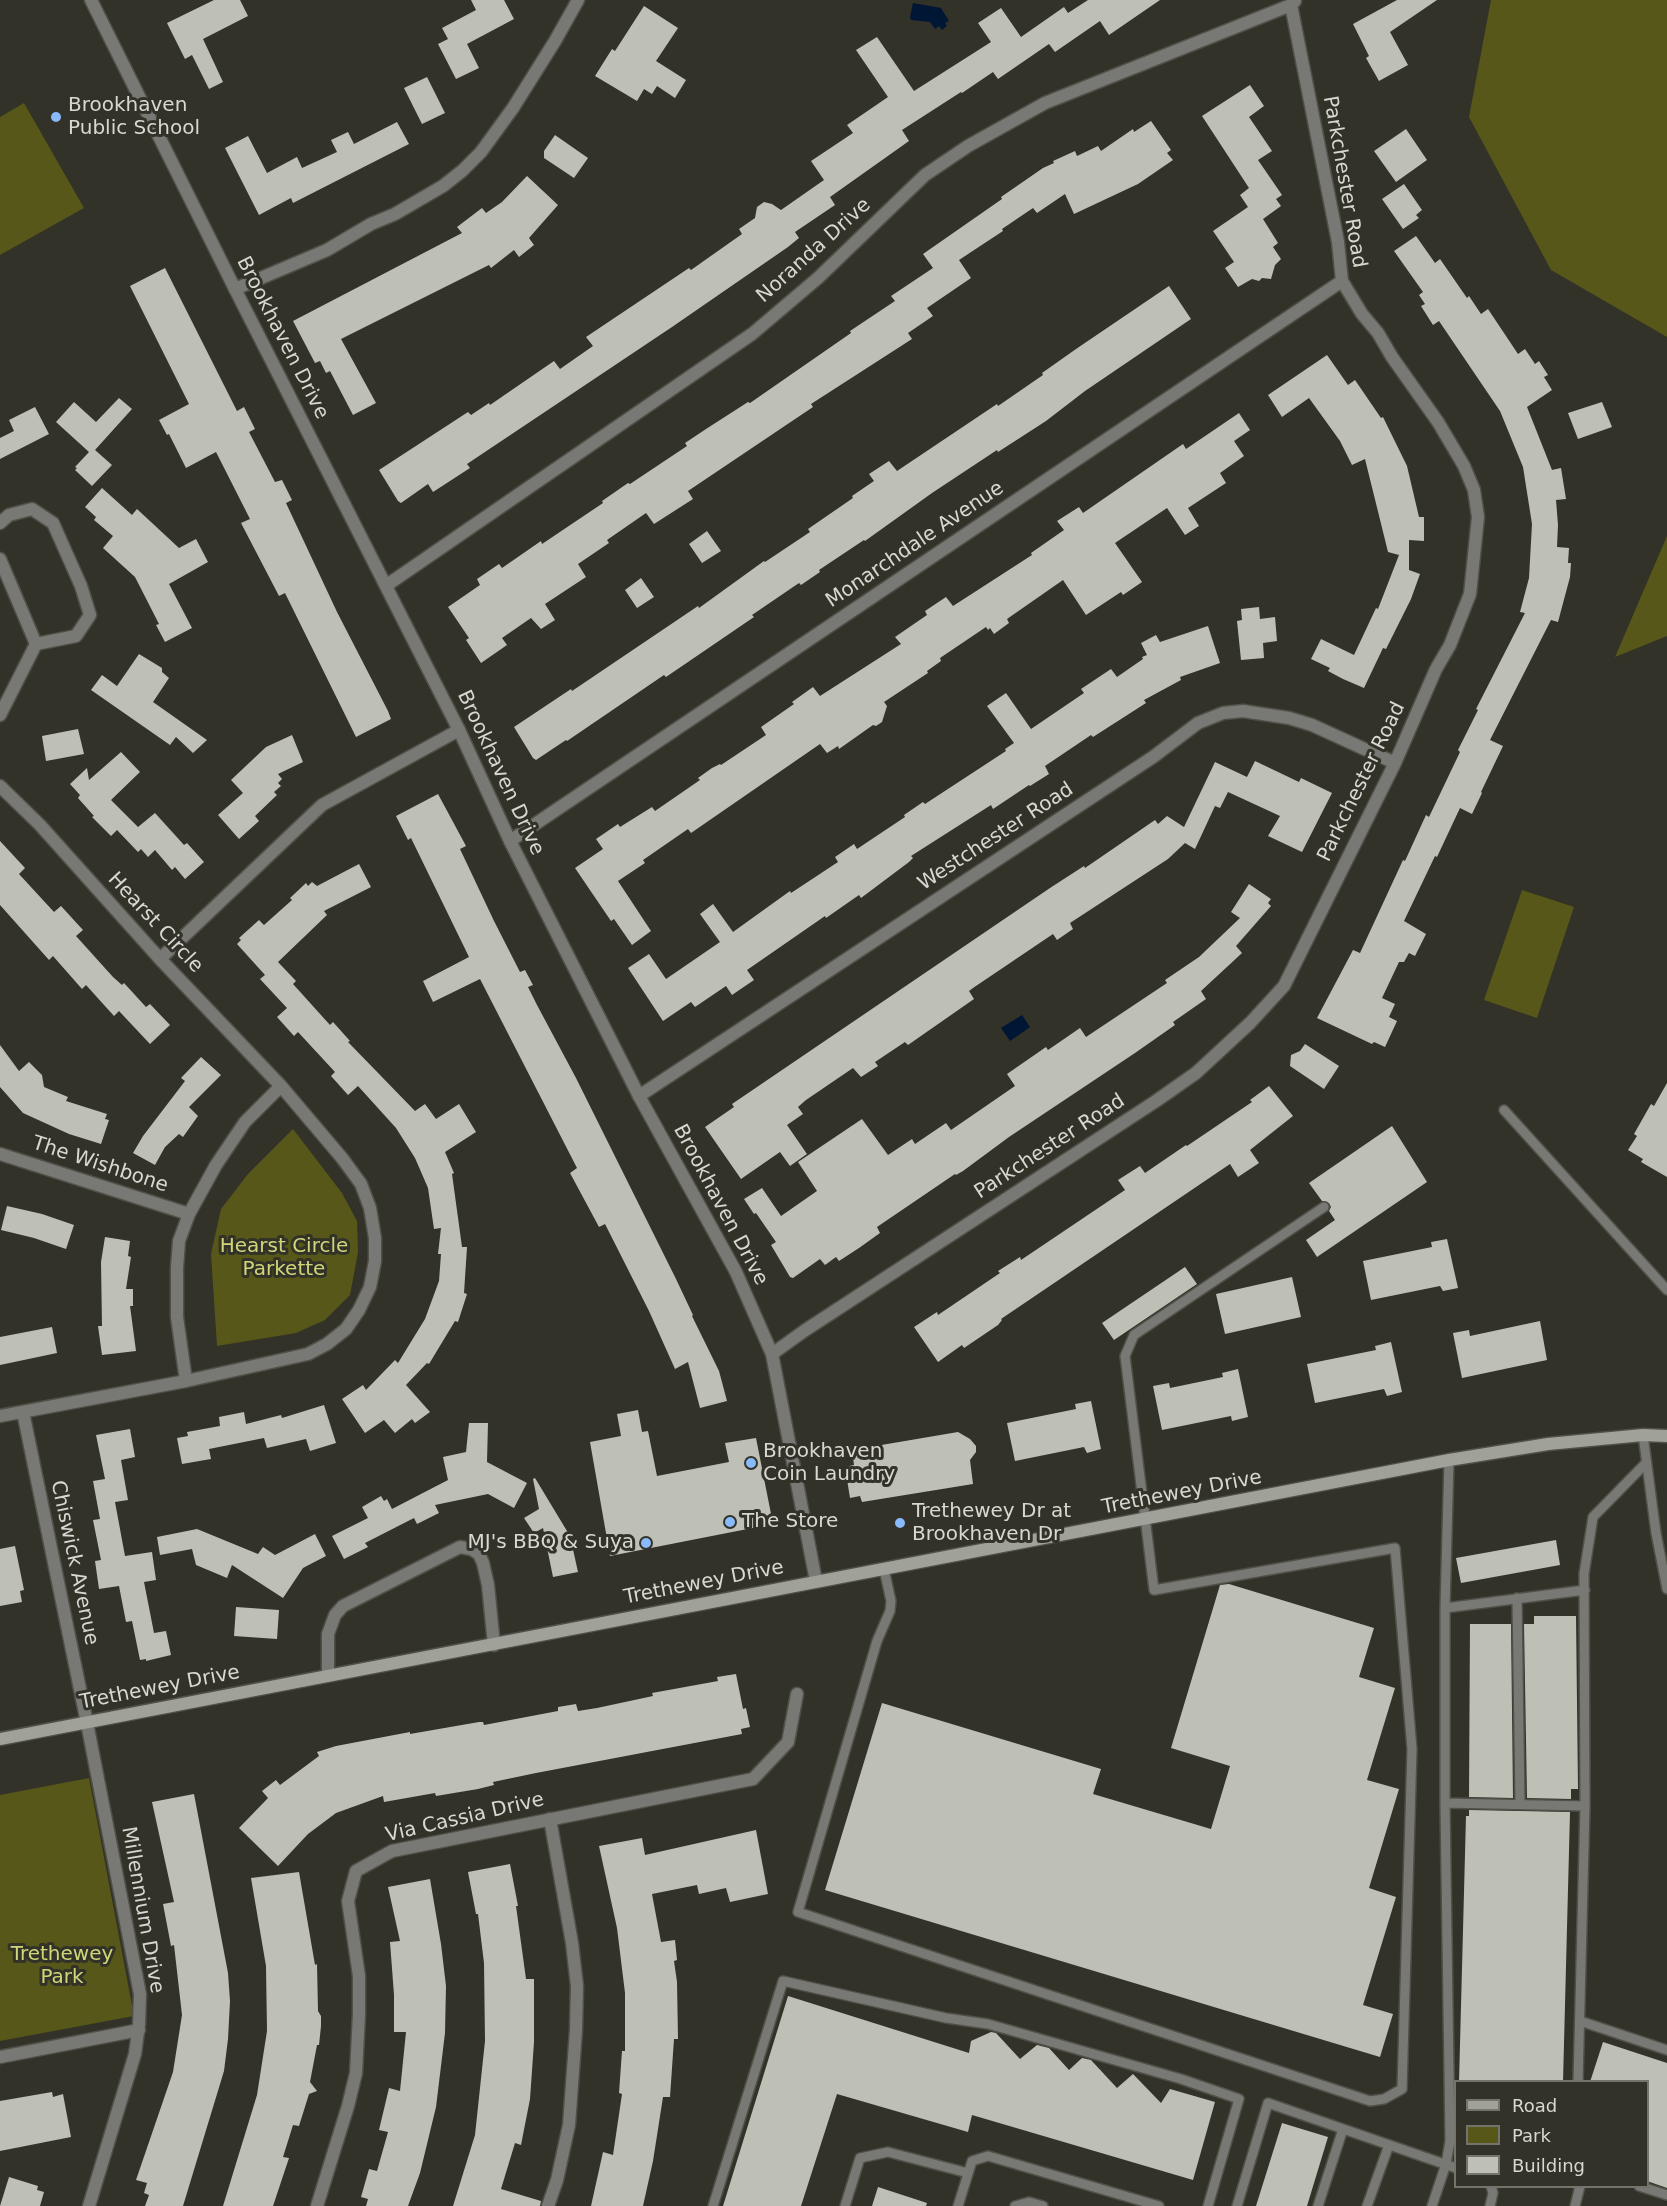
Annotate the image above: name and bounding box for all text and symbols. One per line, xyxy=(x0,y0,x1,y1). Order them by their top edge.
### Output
place label: Brookhaven Public School xyxy=(68,94,200,141)
street label: Parkchester Road xyxy=(1317,94,1371,270)
marker: Brookhaven Public School xyxy=(49,110,63,124)
street label: Noranda Drive xyxy=(752,194,876,308)
street label: Brookhaven Drive xyxy=(231,253,333,423)
street label: Monarchdale Avenue xyxy=(822,477,1008,613)
street label: Brookhaven Drive xyxy=(451,687,549,859)
street label: Parkchester Road xyxy=(1313,698,1411,866)
street label: Westchester Road xyxy=(914,778,1078,896)
street label: Hearst Circle xyxy=(102,868,208,978)
street label: Parkchester Road xyxy=(970,1089,1130,1205)
street label: Brookhaven Drive xyxy=(667,1120,773,1290)
street label: The Wishbone xyxy=(29,1132,171,1198)
park label: Hearst Circle Parkette xyxy=(220,1235,348,1282)
place label: Brookhaven Coin Laundry xyxy=(763,1440,895,1487)
marker: Brookhaven Coin Laundry xyxy=(744,1456,758,1470)
street label: Trethewey Drive xyxy=(1100,1466,1264,1520)
street label: Chiswick Avenue xyxy=(45,1478,103,1648)
place label: Trethewey Dr at Brookhaven Dr xyxy=(912,1500,1071,1547)
place label: The Store xyxy=(742,1510,838,1534)
marker: The Store xyxy=(723,1515,737,1529)
marker: Trethewey Dr at Brookhaven Dr xyxy=(893,1516,907,1530)
place label: MJ's BBQ & Suya xyxy=(468,1531,634,1555)
marker: MJ's BBQ & Suya xyxy=(639,1536,653,1550)
street label: Trethewey Drive xyxy=(622,1556,786,1610)
street label: Trethewey Drive xyxy=(78,1661,242,1715)
street label: Via Cassia Drive xyxy=(383,1788,547,1848)
street label: Millennium Drive xyxy=(116,1825,168,1995)
park label: Trethewey Park xyxy=(11,1943,113,1990)
legend xyxy=(1454,2080,1649,2188)
text: Road xyxy=(1512,2095,1557,2116)
text: Park xyxy=(1512,2125,1551,2146)
text: Building xyxy=(1512,2155,1585,2176)

